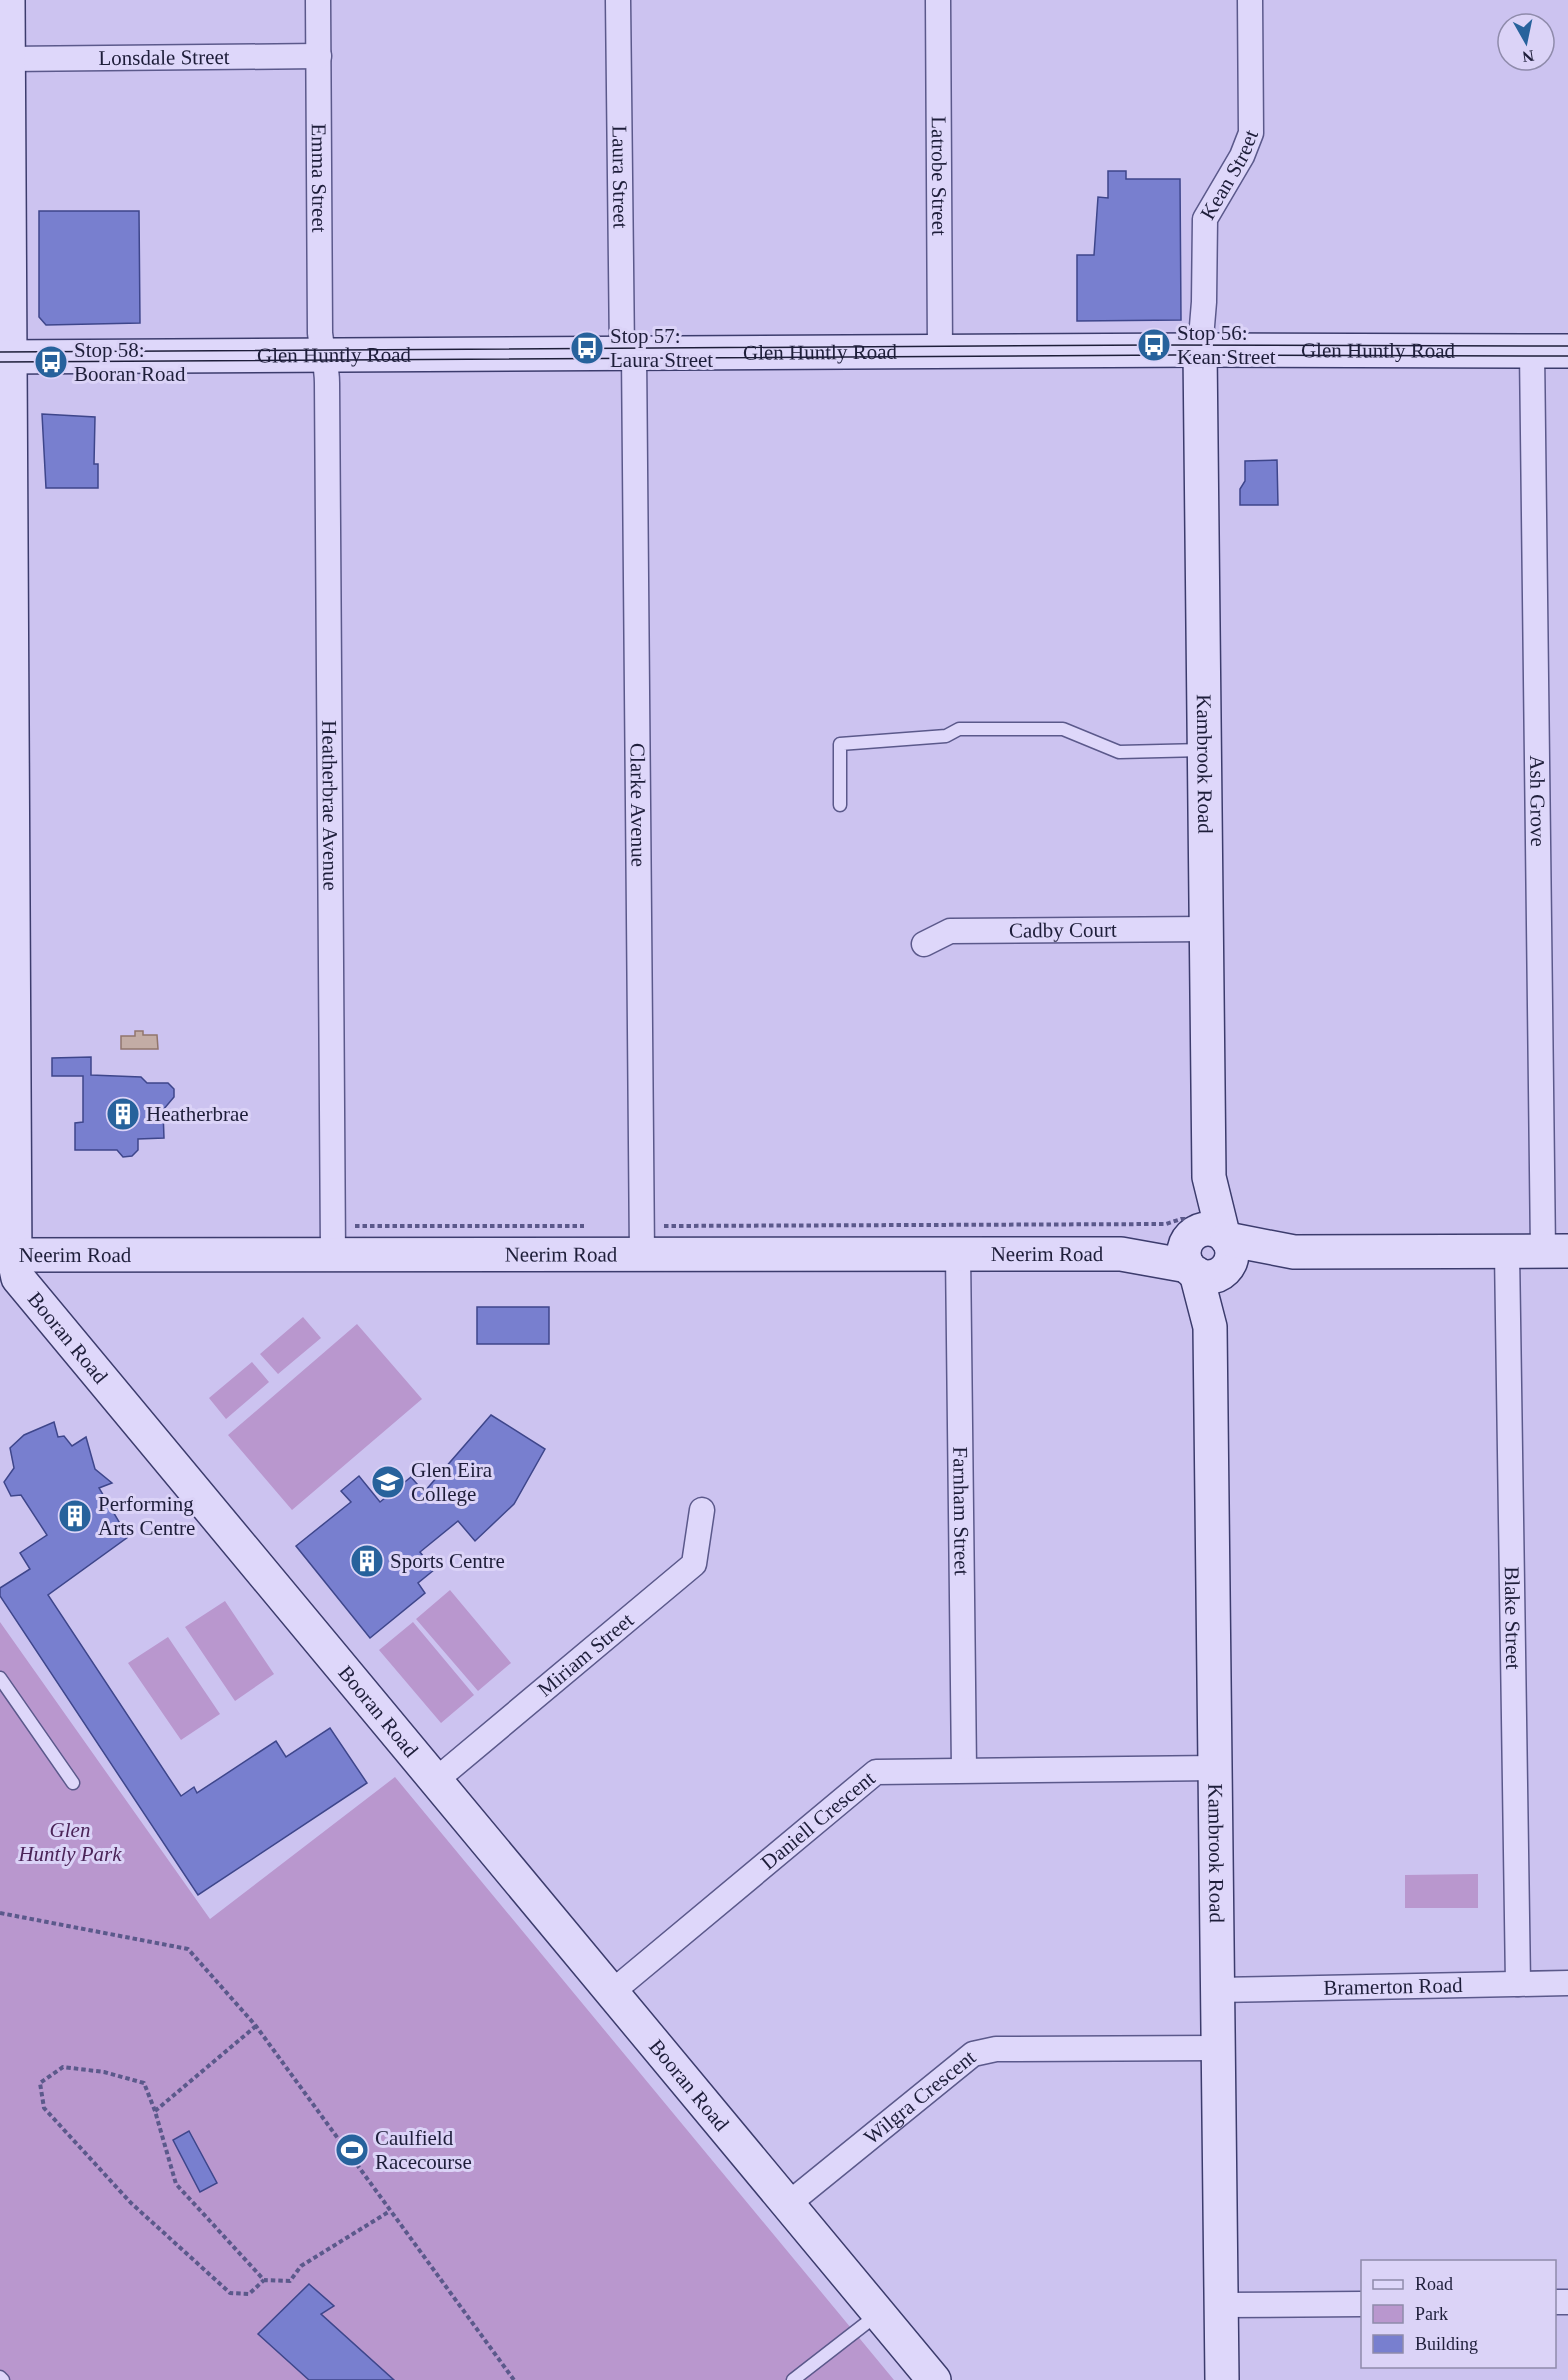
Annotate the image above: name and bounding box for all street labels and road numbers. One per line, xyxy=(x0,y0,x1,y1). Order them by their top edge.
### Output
street label: Lonsdale Street xyxy=(98,45,230,70)
street label: Latrobe Street xyxy=(927,116,951,236)
street label: Emma Street xyxy=(307,123,331,233)
street label: Laura Street xyxy=(607,125,633,229)
street label: Kean Street xyxy=(1195,126,1263,224)
street label: Glen Huntly Road xyxy=(1301,338,1456,363)
street label: Glen Huntly Road xyxy=(743,340,898,365)
street label: Glen Huntly Road xyxy=(257,343,412,368)
street label: Kambrook Road xyxy=(1192,694,1217,834)
street label: Heatherbrae Avenue xyxy=(317,720,342,891)
street label: Clarke Avenue xyxy=(625,743,651,867)
street label: Ash Grove xyxy=(1525,755,1550,847)
street label: Cadby Court xyxy=(1009,918,1117,943)
street label: Neerim Road xyxy=(505,1242,618,1267)
street label: Neerim Road xyxy=(991,1242,1104,1266)
street label: Neerim Road xyxy=(19,1243,132,1267)
street label: Booran Road xyxy=(23,1287,113,1389)
street label: Farnham Street xyxy=(948,1446,974,1576)
street label: Blake Street xyxy=(1500,1566,1525,1670)
street label: Miriam Street xyxy=(533,1608,638,1702)
street label: Booran Road xyxy=(333,1661,423,1762)
street label: Daniell Crescent xyxy=(756,1766,880,1875)
street label: Kambrook Road xyxy=(1203,1783,1229,1924)
street label: Bramerton Road xyxy=(1323,1973,1463,2000)
street label: Booran Road xyxy=(644,2035,734,2136)
street label: Wilgra Crescent xyxy=(859,2045,980,2149)

